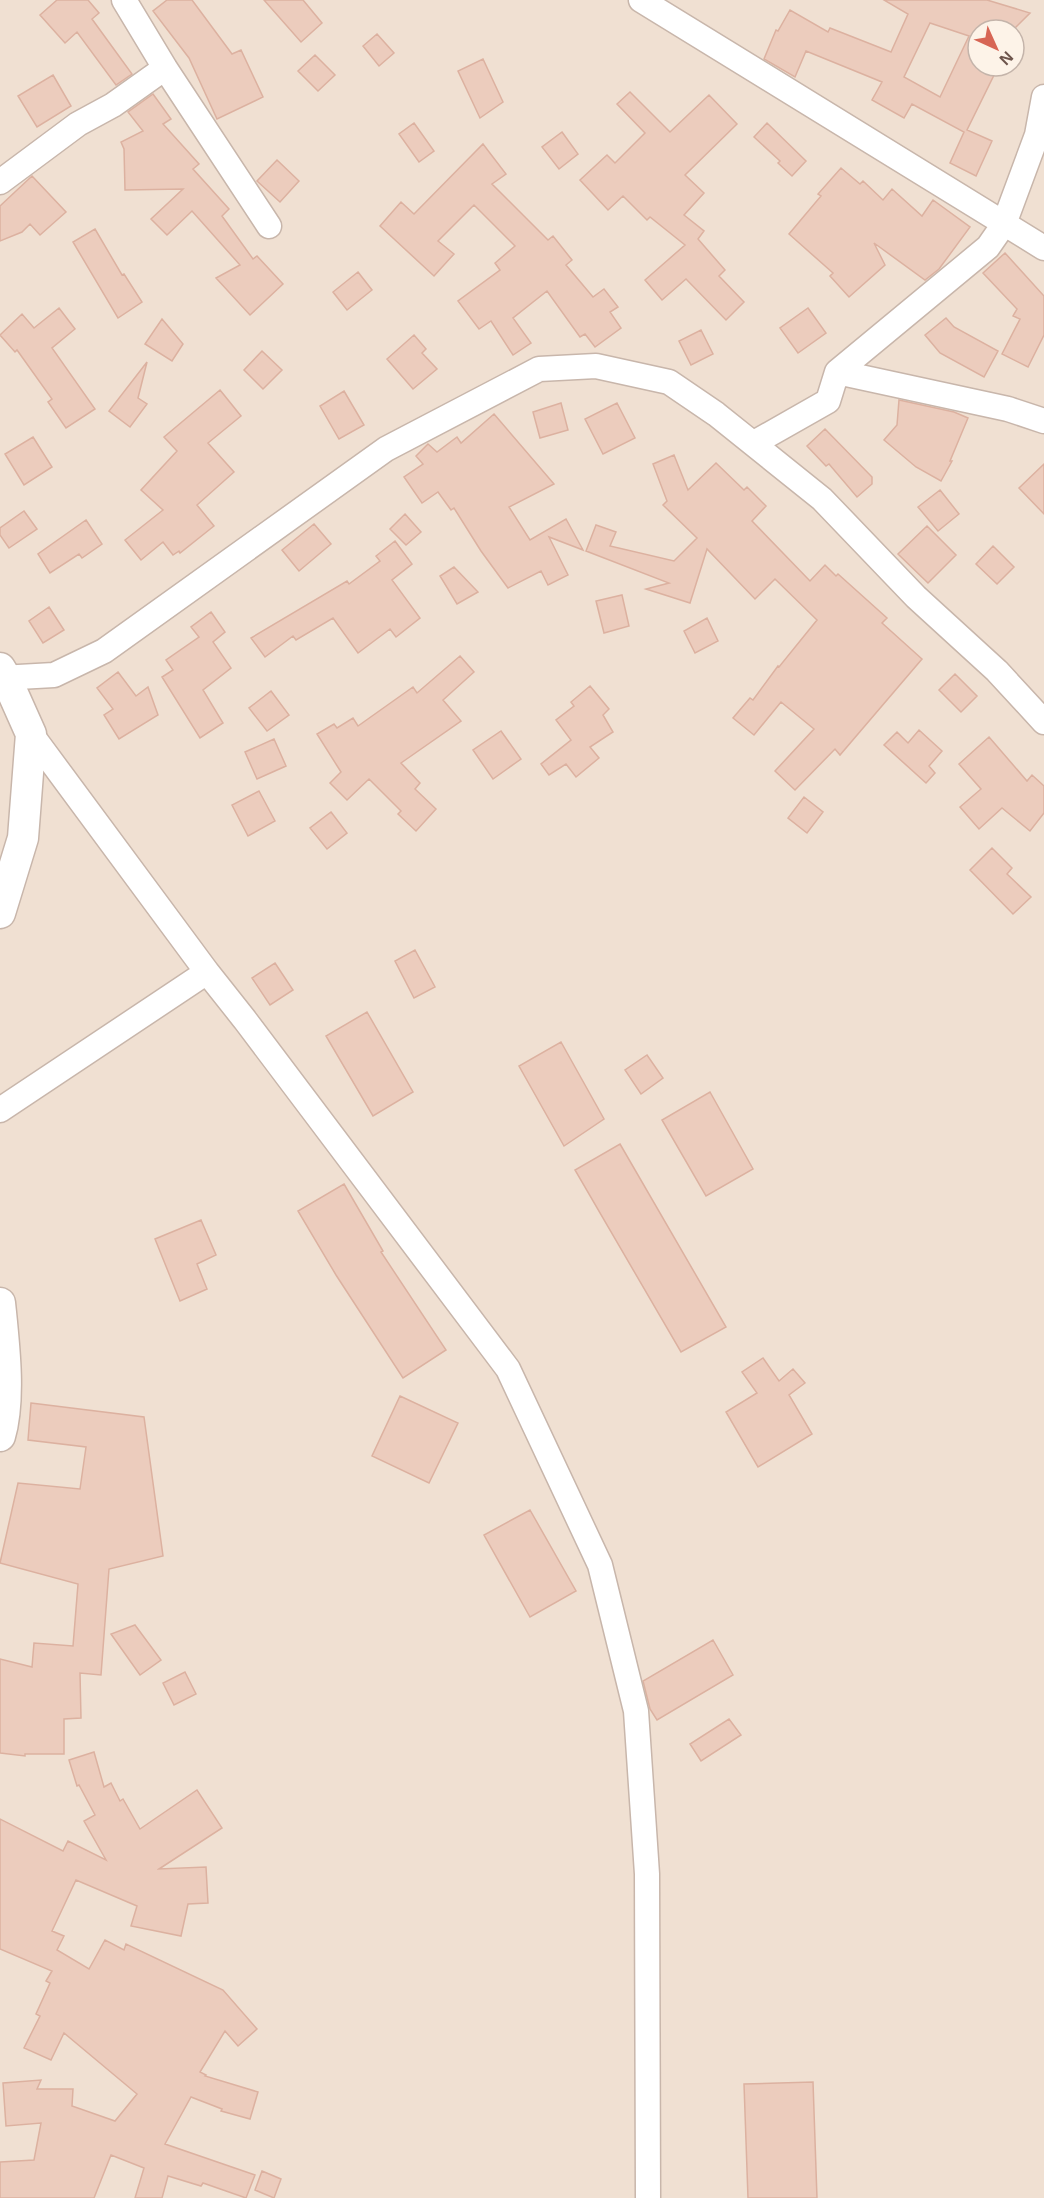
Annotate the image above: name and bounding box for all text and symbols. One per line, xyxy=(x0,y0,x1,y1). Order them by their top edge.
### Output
north arrow xyxy=(966,18,1026,78)
text: N xyxy=(996,48,1016,68)

